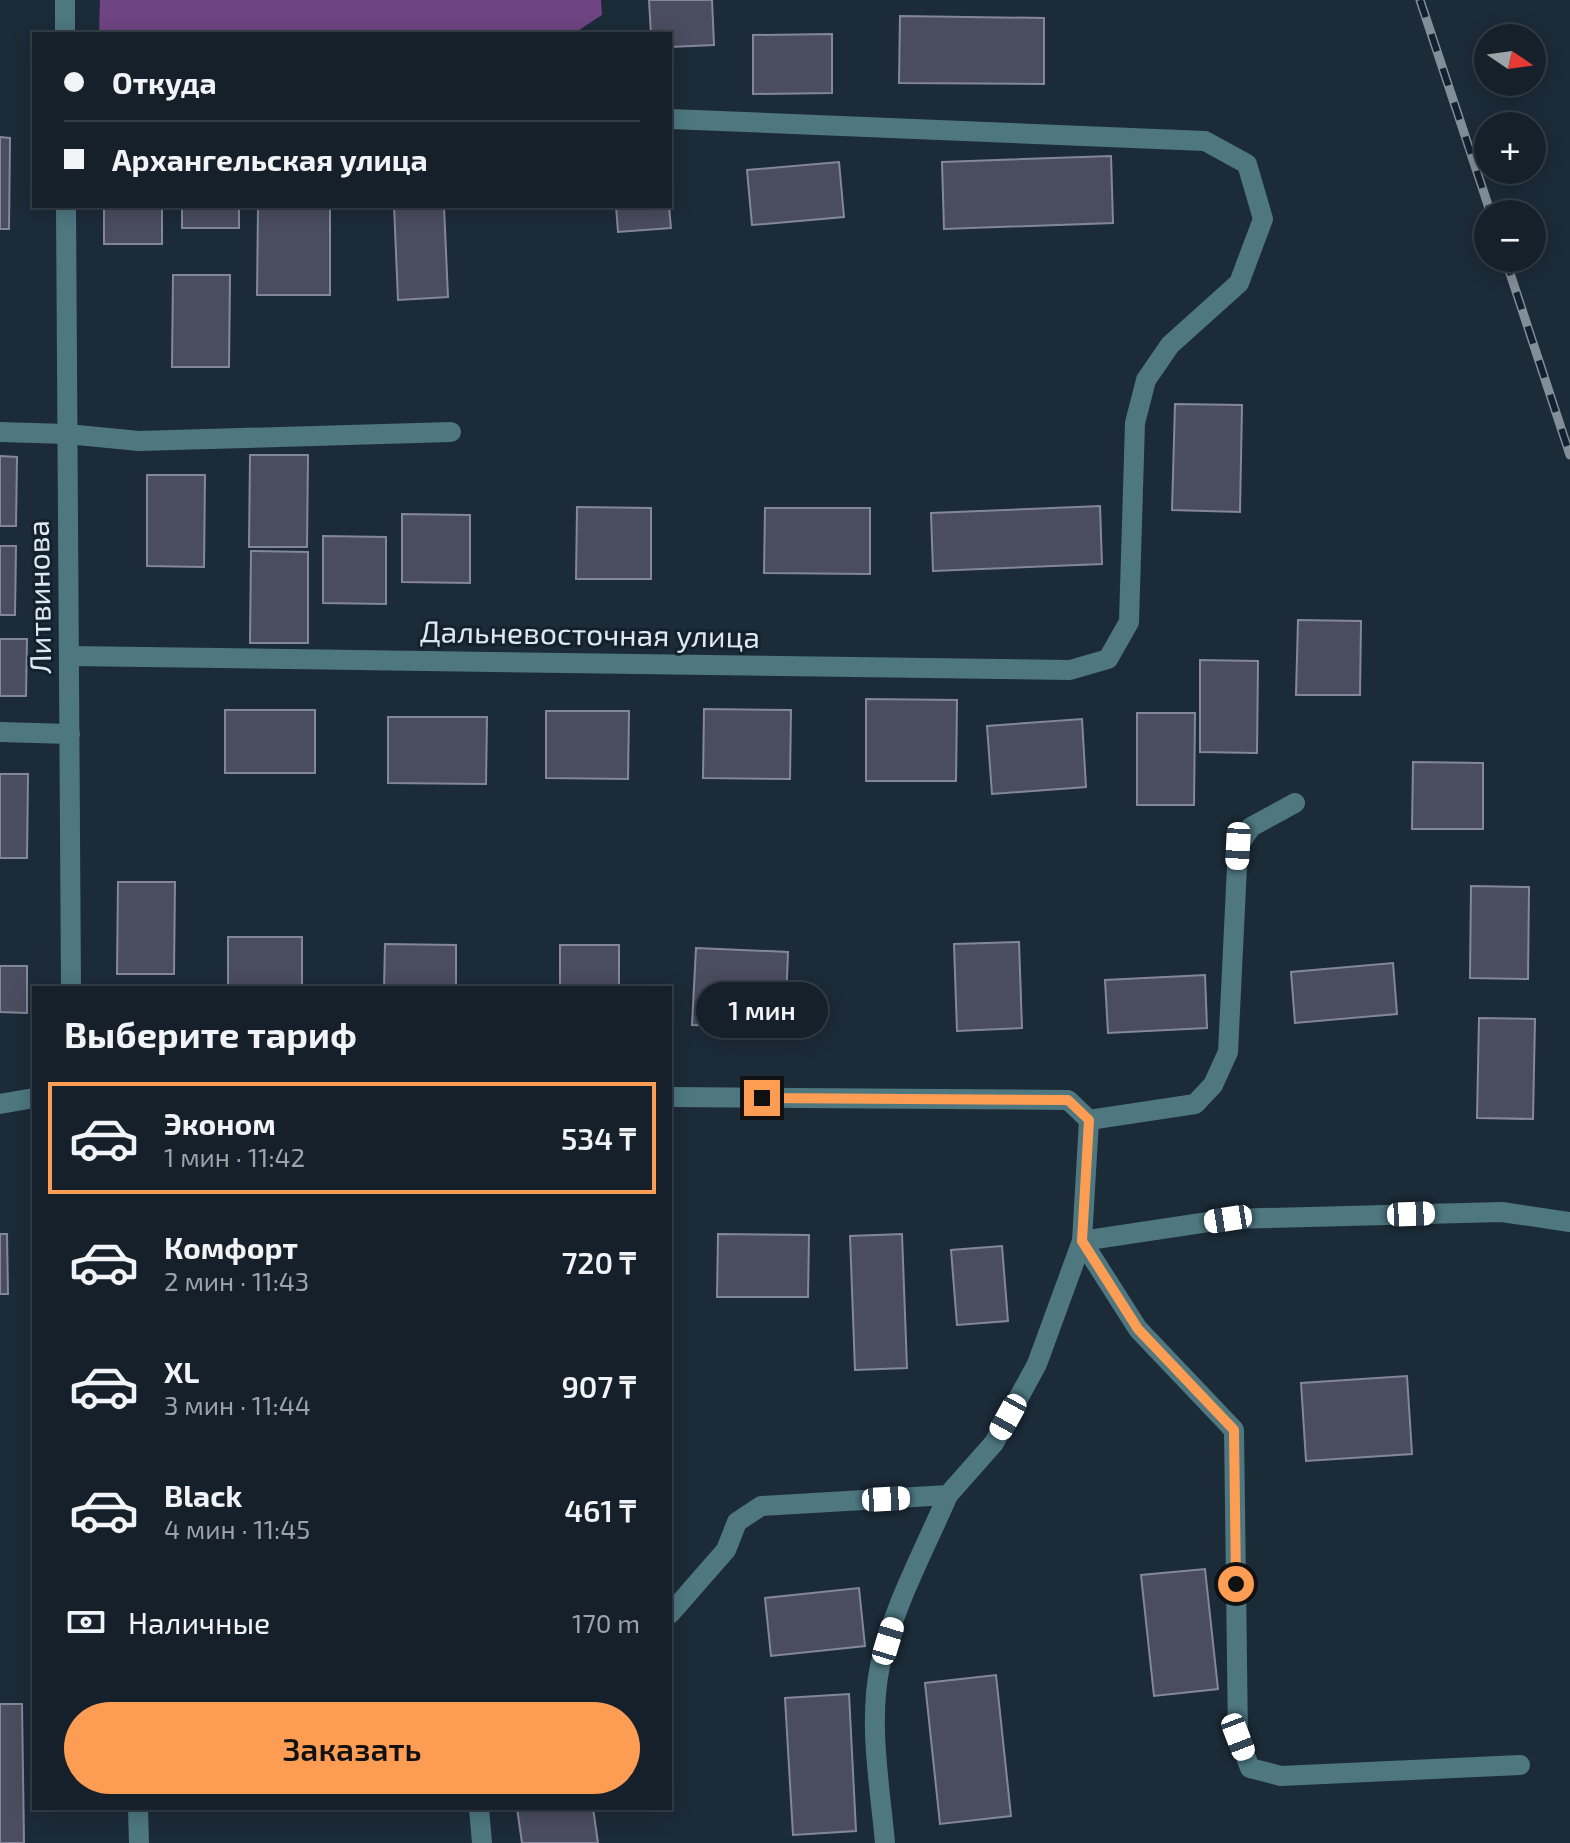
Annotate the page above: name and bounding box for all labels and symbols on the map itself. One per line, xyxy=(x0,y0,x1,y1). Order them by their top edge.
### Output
north arrow xyxy=(1474,24,1546,96)
street label: Литвинова xyxy=(19,520,57,674)
street label: Дальневосточная улица xyxy=(420,612,760,655)
car xyxy=(1225,821,1251,871)
callout: 1 мин xyxy=(696,982,828,1038)
route end xyxy=(744,1080,780,1116)
car xyxy=(1387,1201,1435,1227)
car xyxy=(1202,1203,1254,1235)
car xyxy=(986,1390,1030,1444)
car xyxy=(861,1486,911,1512)
route start xyxy=(1218,1566,1254,1602)
car xyxy=(870,1615,906,1667)
car xyxy=(1218,1710,1258,1764)

